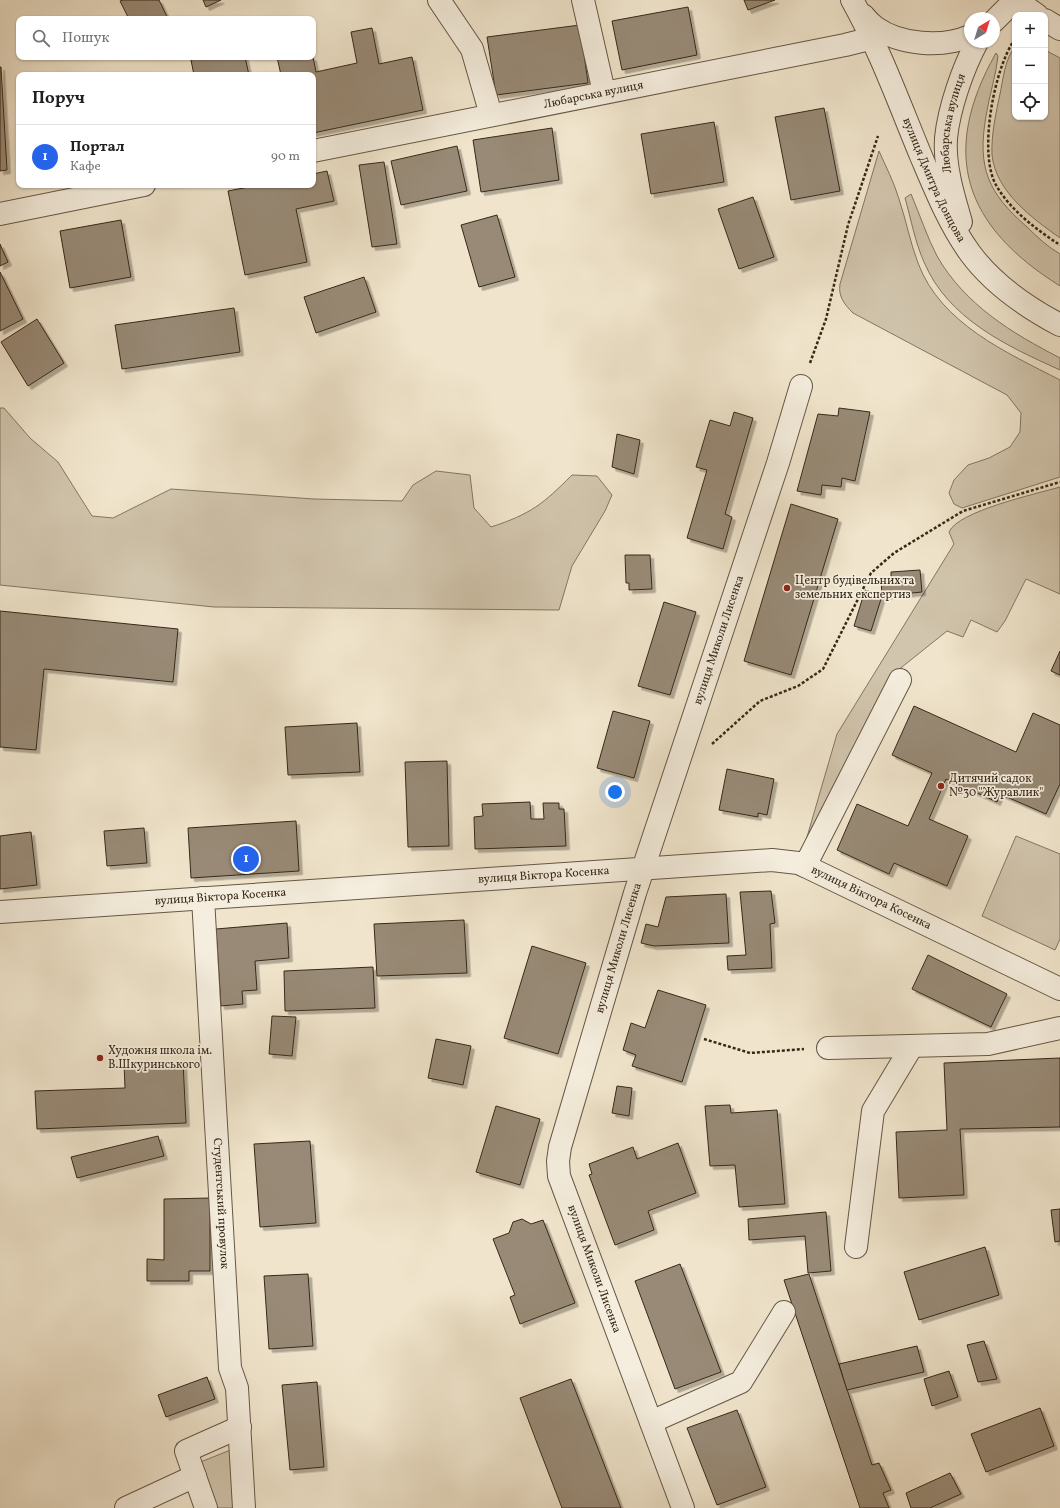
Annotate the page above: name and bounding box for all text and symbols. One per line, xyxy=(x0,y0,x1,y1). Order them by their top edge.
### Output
north arrow xyxy=(964,12,1000,48)
map controls xyxy=(1012,12,1048,120)
button: + xyxy=(1012,12,1048,48)
search box xyxy=(16,16,316,60)
icon: search xyxy=(30,27,52,49)
text: Пошук xyxy=(62,28,110,49)
button: − xyxy=(1012,48,1048,84)
street label: Любарська вулиця xyxy=(938,71,970,175)
street label: Любарська вулиця xyxy=(542,77,645,113)
button: locate xyxy=(1012,84,1048,120)
text: Поруч xyxy=(32,87,85,110)
street label: вулиця Дмитра Донцова xyxy=(898,115,969,246)
text: Портал xyxy=(70,137,125,158)
text: 1 xyxy=(42,148,48,166)
text: 90 m xyxy=(271,148,300,166)
text: Кафе xyxy=(70,158,101,176)
street label: вулиця Миколи Лисенка xyxy=(690,573,748,707)
place label: Центр будівельних та земельних експертиз xyxy=(795,573,915,603)
marker: Центр будівельних та земельних експертиз xyxy=(782,583,792,593)
place label: Дитячий садок №30 "Журавлик" xyxy=(949,771,1043,801)
marker: Дитячий садок №30 "Журавлик" xyxy=(936,781,946,791)
your location xyxy=(605,782,625,802)
pin: 1 xyxy=(233,844,259,874)
street label: вулиця Віктора Косенка xyxy=(808,862,934,934)
street label: вулиця Віктора Косенка xyxy=(477,863,610,888)
street label: вулиця Миколи Лисенка xyxy=(592,881,646,1015)
street label: вулиця Віктора Косенка xyxy=(154,885,287,910)
place label: Художня школа ім. В.Шкуринського xyxy=(108,1043,212,1073)
marker: Художня школа ім. В.Шкуринського xyxy=(95,1053,105,1063)
street label: Студентський провулок xyxy=(209,1137,232,1270)
street label: вулиця Миколи Лисенка xyxy=(563,1203,625,1335)

